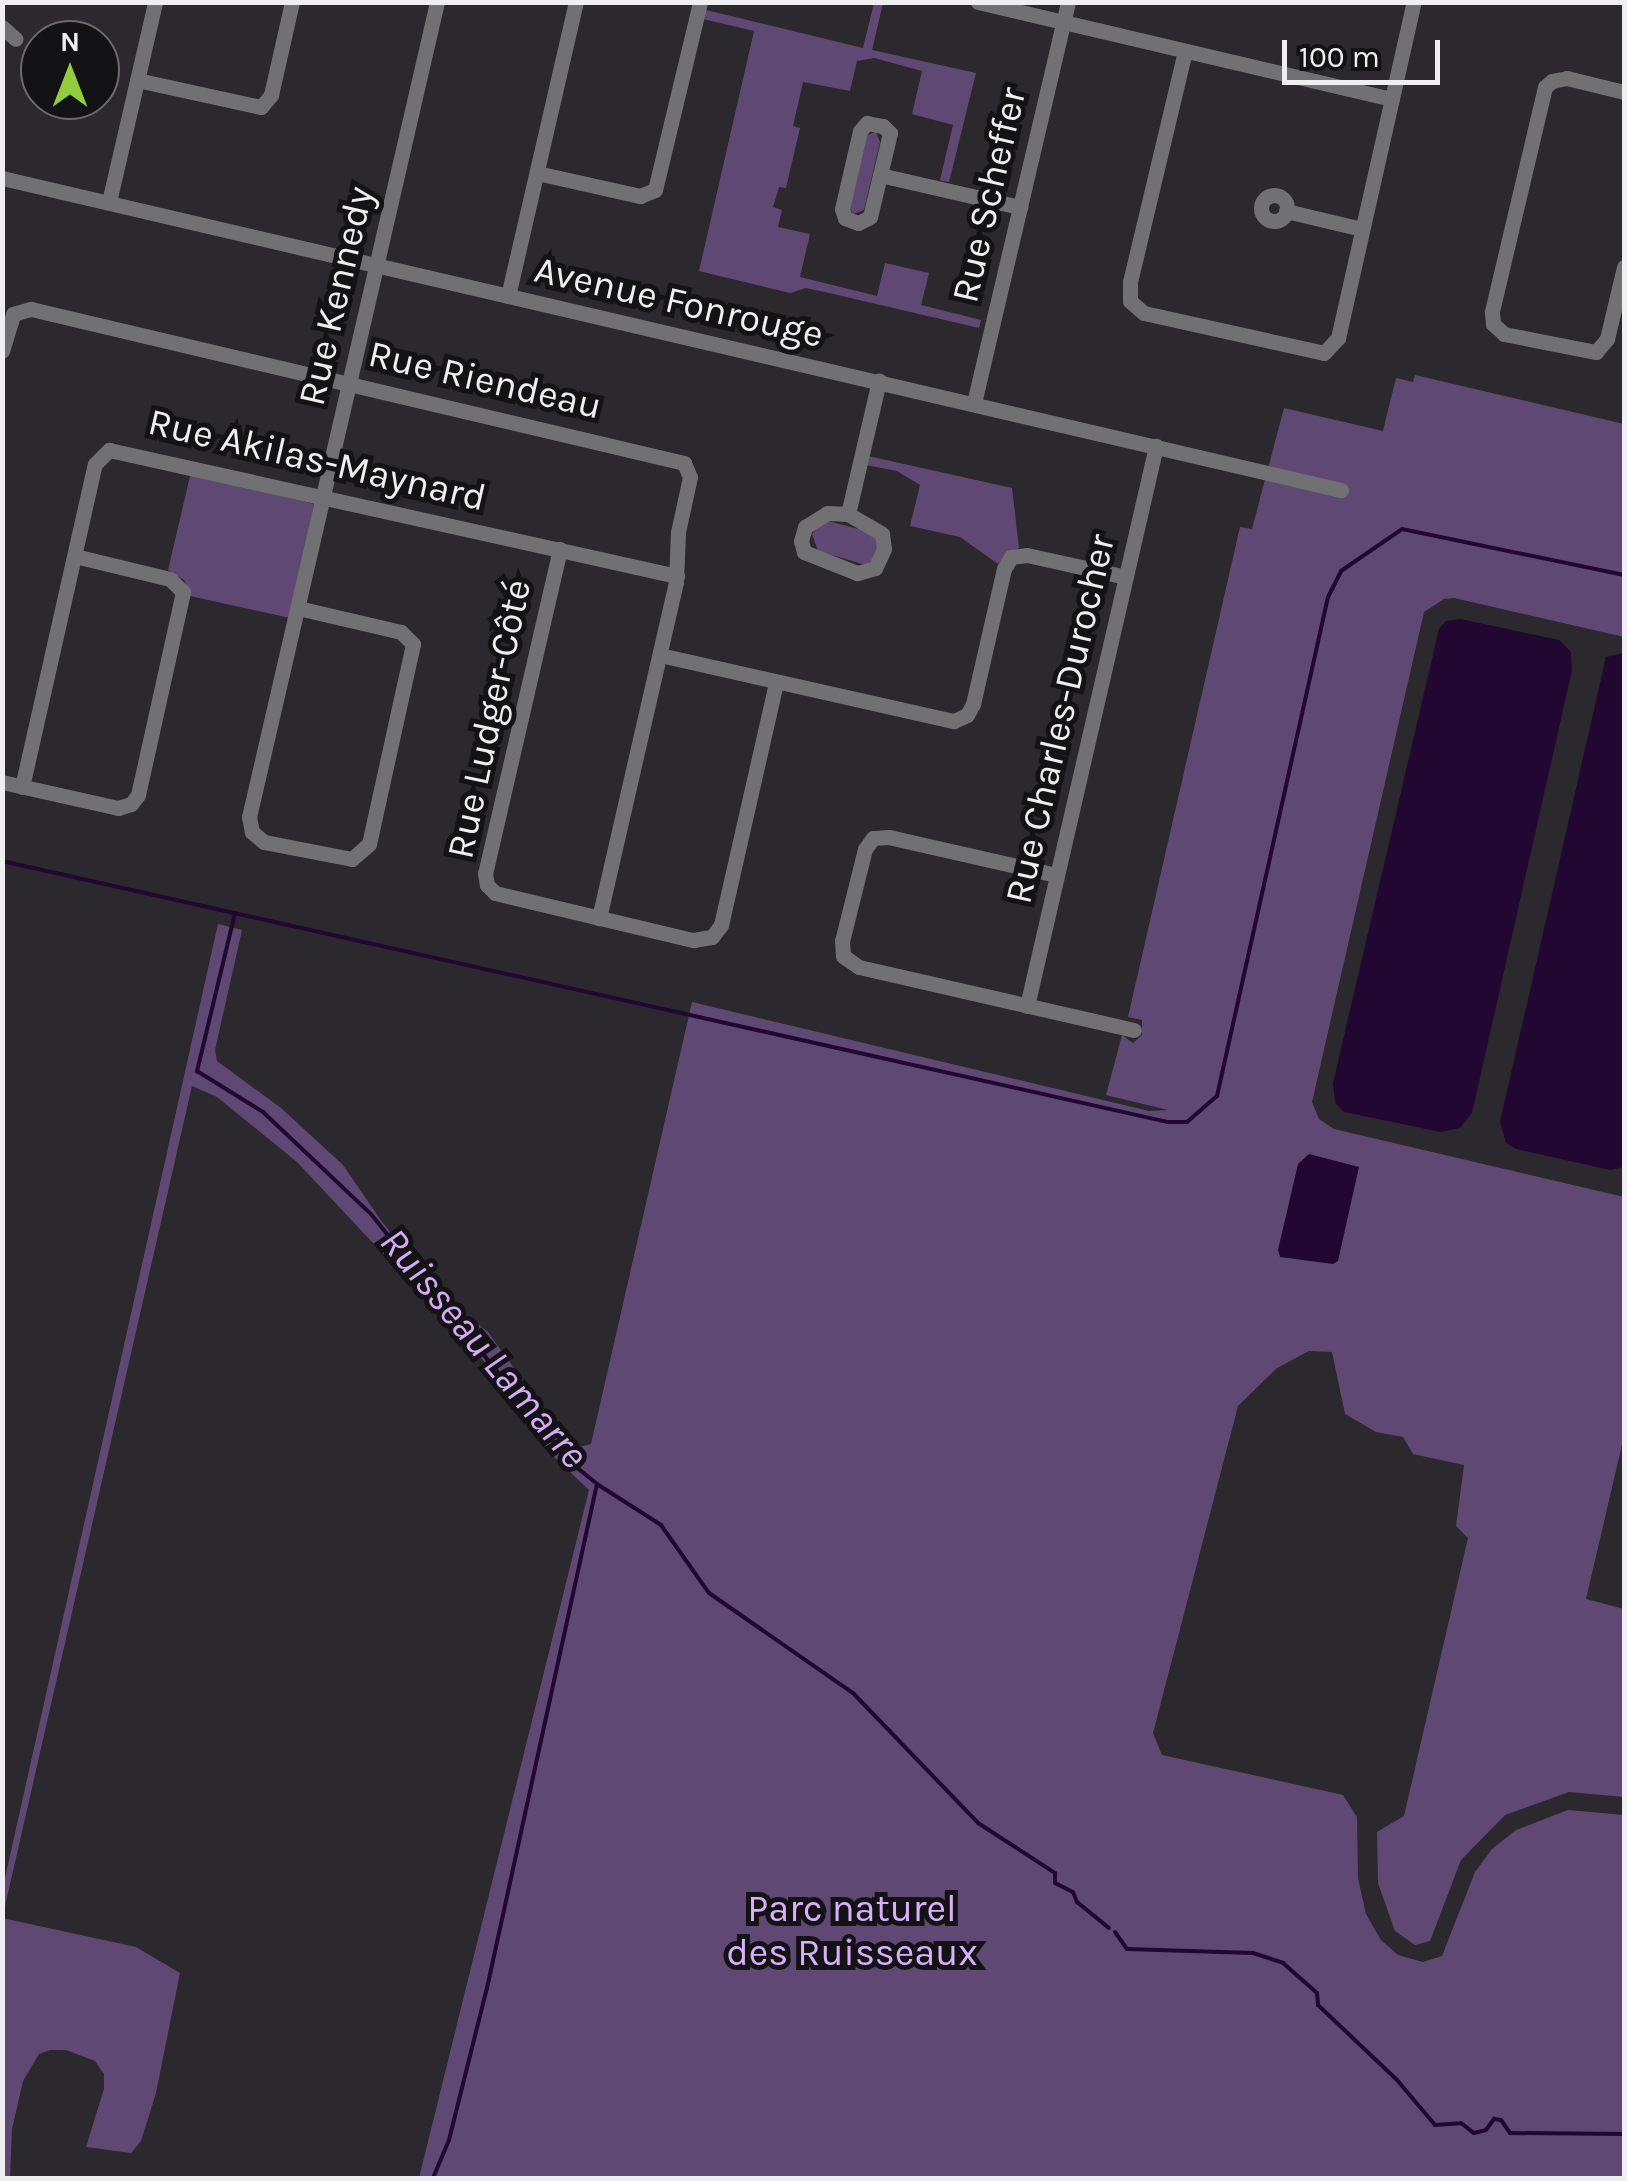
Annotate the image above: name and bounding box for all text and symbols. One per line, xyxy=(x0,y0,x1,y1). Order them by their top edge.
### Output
north arrow xyxy=(20,20,120,120)
scale bar xyxy=(1287,20,1444,82)
text: N xyxy=(60,25,80,58)
text: 100 m xyxy=(1299,39,1380,75)
street label: Rue Scheffer xyxy=(942,83,1036,307)
street label: Rue Kennedy xyxy=(289,182,383,410)
street label: Avenue Fonrouge xyxy=(530,247,828,357)
street label: Rue Riendeau xyxy=(364,331,606,429)
street label: Rue Akilas-Maynard xyxy=(144,399,490,521)
street label: Rue Charles-Durocher xyxy=(995,530,1125,908)
street label: Rue Ludger-Côté xyxy=(437,575,541,863)
water label: Ruisseau Lamarre xyxy=(370,1218,598,1478)
park label: Parc naturel des Ruisseaux xyxy=(726,1886,978,1976)

